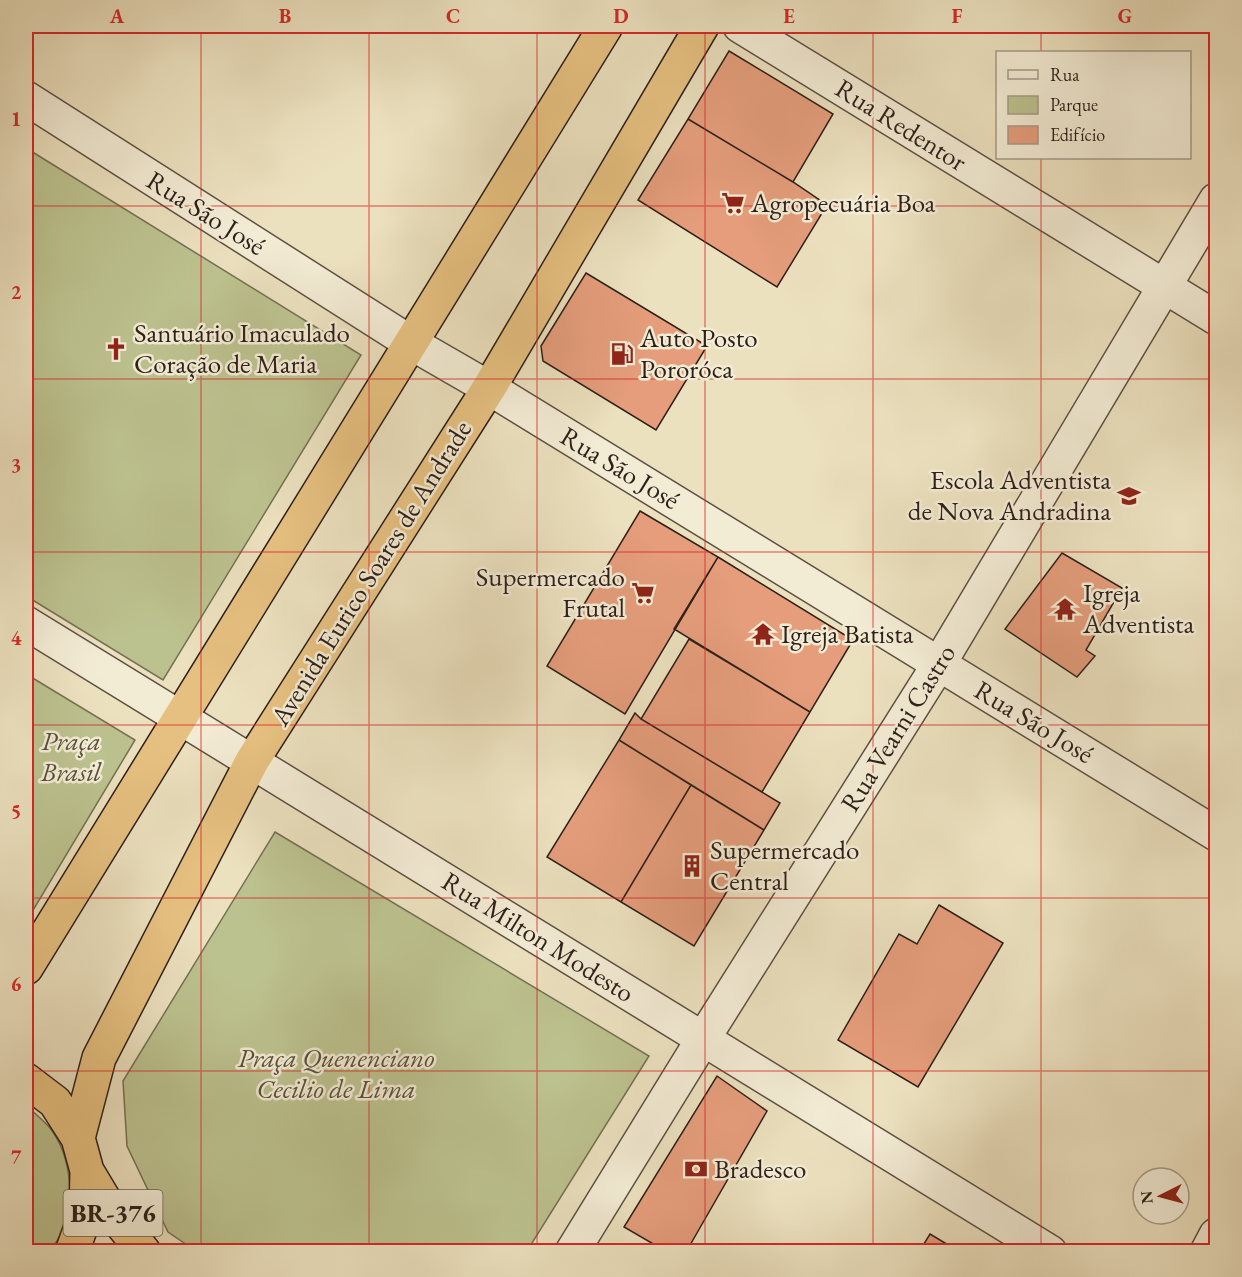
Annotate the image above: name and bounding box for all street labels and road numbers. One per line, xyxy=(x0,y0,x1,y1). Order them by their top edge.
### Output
street label: Rua Redentor xyxy=(829,70,973,179)
street label: Rua São José xyxy=(140,162,272,263)
street label: Avenida Eurico Soares de Andrade xyxy=(262,414,479,733)
street label: Rua São José xyxy=(554,418,687,517)
street label: Rua Vearni Castro xyxy=(832,637,963,818)
street label: Rua São José xyxy=(968,672,1101,771)
street label: Rua Milton Modesto xyxy=(436,863,641,1010)
road number: BR-376 xyxy=(63,1190,162,1236)

